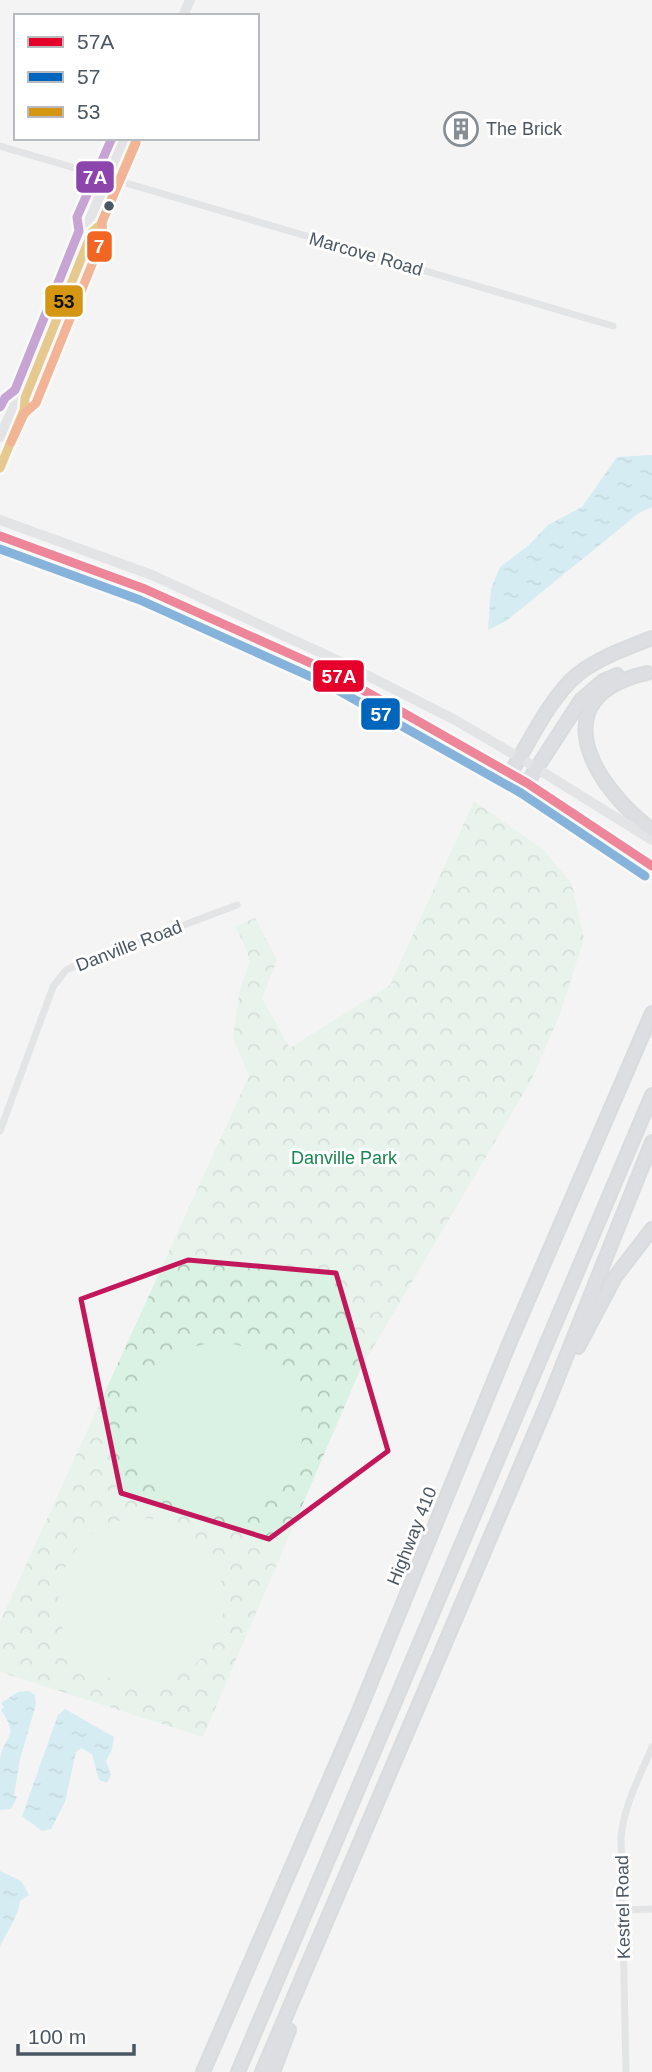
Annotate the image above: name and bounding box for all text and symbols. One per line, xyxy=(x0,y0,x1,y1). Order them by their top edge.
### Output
legend xyxy=(14,14,259,140)
text: 57A xyxy=(77,30,114,53)
text: 57 xyxy=(77,65,100,88)
text: 53 xyxy=(77,100,100,123)
building icon: The Brick xyxy=(442,110,480,148)
place label: The Brick xyxy=(486,119,563,139)
line badge: 7A xyxy=(75,160,115,194)
text: 7A xyxy=(83,167,107,188)
unlabelled marker xyxy=(102,199,116,213)
street label: Marcove Road xyxy=(307,228,425,280)
line badge: 7 xyxy=(86,230,113,263)
text: 7 xyxy=(94,236,104,257)
line badge: 53 xyxy=(44,284,84,318)
text: 53 xyxy=(53,291,75,312)
line badge: 57A xyxy=(312,659,365,693)
text: 57A xyxy=(322,666,357,687)
line badge: 57 xyxy=(360,697,401,731)
text: 57 xyxy=(370,704,392,725)
street label: Danville Road xyxy=(73,917,185,975)
park label: Danville Park xyxy=(291,1148,398,1168)
street label: Highway 410 xyxy=(383,1484,441,1588)
street label: Kestrel Road xyxy=(612,1855,634,1959)
scale bar xyxy=(18,2012,133,2056)
text: 100 m xyxy=(28,2025,86,2048)

